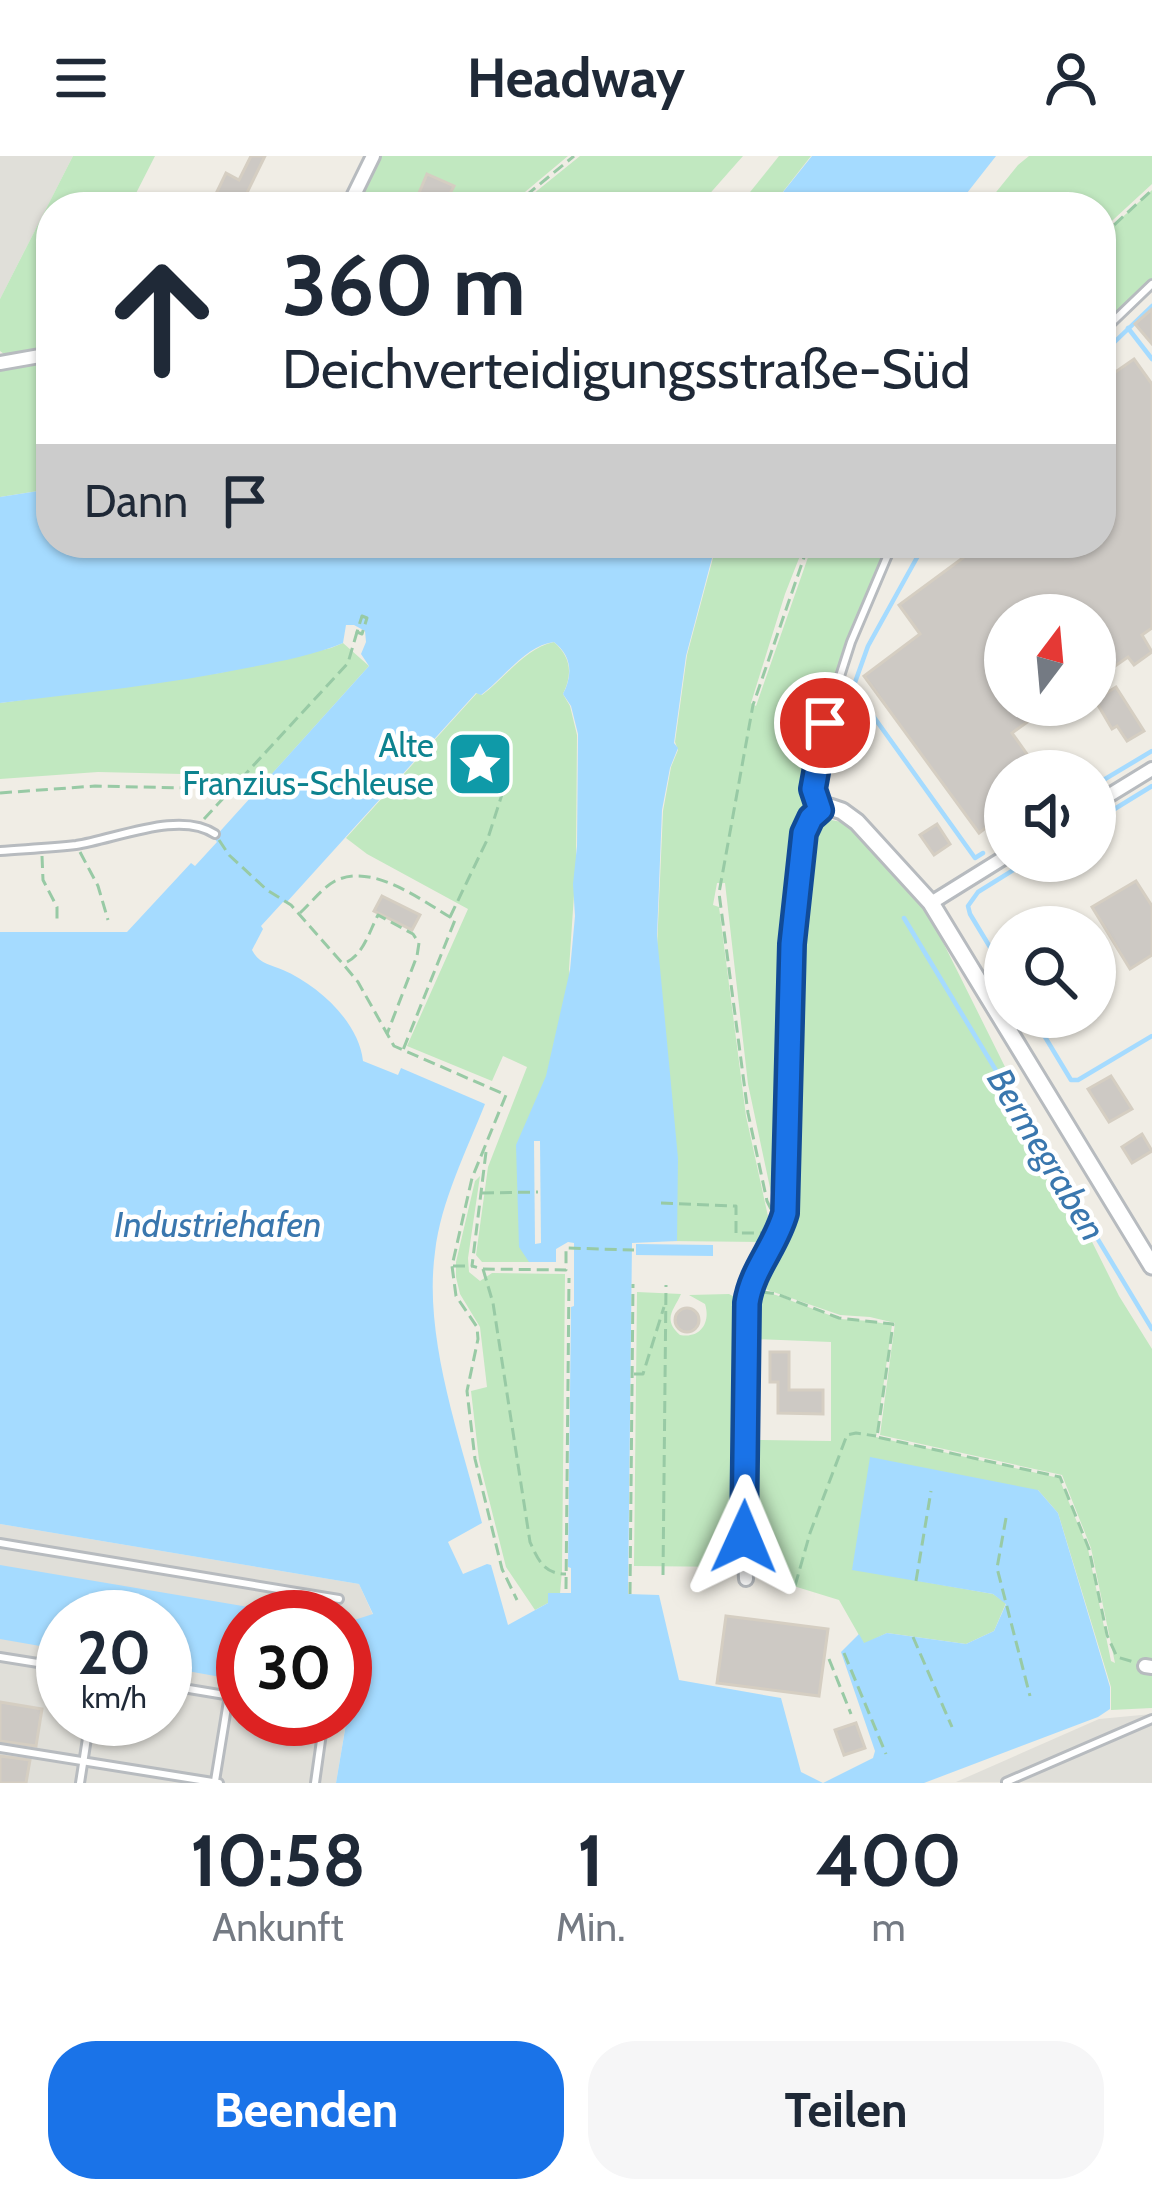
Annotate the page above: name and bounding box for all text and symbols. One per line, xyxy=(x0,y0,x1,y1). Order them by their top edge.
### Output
icon: menu xyxy=(48,45,114,111)
text: Headway xyxy=(467,45,685,111)
icon: person xyxy=(1038,45,1104,111)
text: 360 m xyxy=(282,234,526,336)
icon: ahead xyxy=(84,240,240,396)
text: Deichverteidigungsstraße-Süd xyxy=(282,336,970,402)
icon: arrive xyxy=(212,468,278,534)
text: Dann xyxy=(84,474,188,528)
north arrow xyxy=(984,594,1116,726)
map controls xyxy=(984,594,1116,1038)
pin xyxy=(774,672,876,774)
icon: arrive xyxy=(792,690,858,756)
place label: Alte Franzius-Schleuse xyxy=(182,725,434,803)
place icon: Alte Franzius-Schleuse xyxy=(445,729,515,799)
button: sound xyxy=(984,750,1116,882)
button: search xyxy=(984,906,1116,1038)
water label: Bermegraben xyxy=(978,1060,1116,1248)
water label: Industriehafen xyxy=(114,1202,322,1246)
position arrow xyxy=(681,1474,807,1600)
speed limit sign: 30 xyxy=(216,1590,372,1746)
text: 20 xyxy=(77,1616,151,1689)
text: km/h xyxy=(81,1679,147,1716)
text: 10:58 xyxy=(190,1817,366,1904)
text: 1 xyxy=(577,1817,604,1904)
text: 400 xyxy=(815,1817,962,1904)
text: Ankunft xyxy=(212,1903,344,1951)
text: Min. xyxy=(556,1903,625,1951)
text: m xyxy=(872,1903,906,1951)
button: Beenden xyxy=(48,2041,564,2179)
button: Teilen xyxy=(588,2041,1104,2179)

